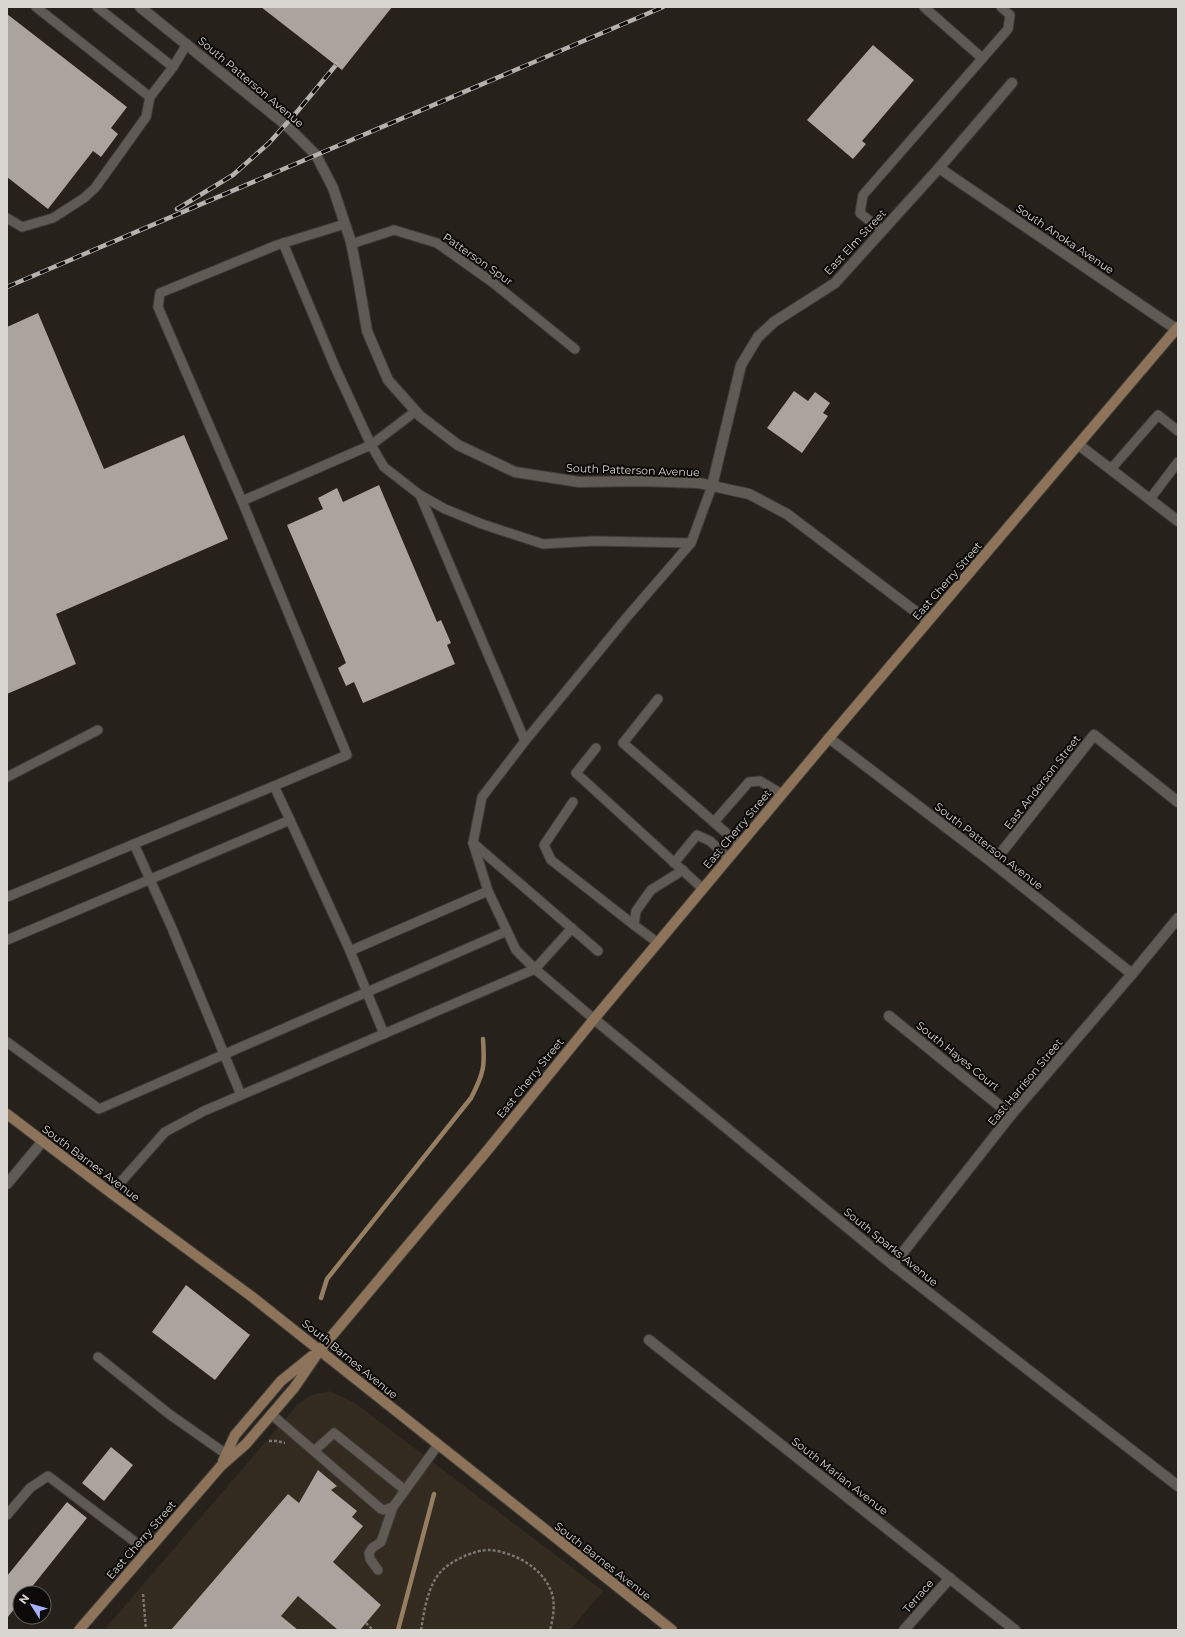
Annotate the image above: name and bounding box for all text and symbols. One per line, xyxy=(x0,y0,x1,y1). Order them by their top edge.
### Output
street label: South Patterson Avenue xyxy=(195,34,307,131)
street label: South Anoka Avenue xyxy=(1013,201,1117,277)
street label: East Elm Street xyxy=(821,206,889,278)
street label: Patterson Spur xyxy=(440,230,516,288)
street label: South Patterson Avenue xyxy=(566,461,700,479)
street label: East Cherry Street xyxy=(909,539,985,623)
street label: East Anderson Street xyxy=(1001,732,1084,832)
street label: East Cherry Street xyxy=(700,786,775,871)
street label: South Patterson Avenue xyxy=(932,799,1046,893)
street label: South Hayes Court xyxy=(914,1018,1003,1094)
street label: East Cherry Street xyxy=(493,1035,567,1121)
street label: East Harrison Street xyxy=(984,1035,1066,1128)
street label: South Barnes Avenue xyxy=(39,1122,143,1205)
street label: South Sparks Avenue xyxy=(841,1205,941,1289)
street label: South Barnes Avenue xyxy=(299,1316,401,1402)
street label: South Marlan Avenue xyxy=(789,1434,891,1518)
street label: East Cherry Street xyxy=(103,1498,179,1582)
street label: South Barnes Avenue xyxy=(552,1519,654,1603)
street label: Terrace xyxy=(900,1576,937,1616)
north arrow xyxy=(12,1585,52,1625)
text: N xyxy=(16,1591,32,1607)

